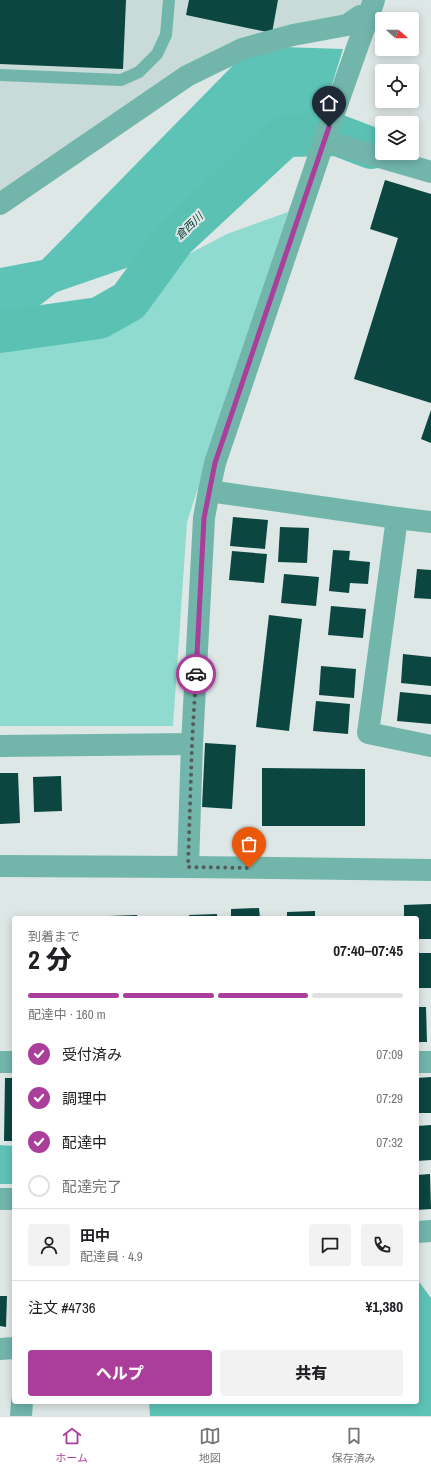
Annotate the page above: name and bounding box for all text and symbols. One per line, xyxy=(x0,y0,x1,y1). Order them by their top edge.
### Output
north arrow xyxy=(375,12,419,56)
map controls xyxy=(375,12,419,160)
button: locate xyxy=(375,64,419,108)
pin xyxy=(312,86,346,127)
icon: home xyxy=(318,92,340,114)
button: layers xyxy=(375,116,419,160)
water label: 倉西川 xyxy=(172,209,206,242)
courier xyxy=(176,654,216,694)
icon: car xyxy=(185,663,207,685)
pin xyxy=(232,827,266,868)
icon: bag xyxy=(238,833,260,855)
text: 到着まで xyxy=(28,928,80,945)
text: 07:40–07:45 xyxy=(333,940,403,961)
text: 2 分 xyxy=(28,942,72,977)
text: 配達中 · 160 m xyxy=(28,1006,106,1023)
icon: check xyxy=(28,1043,50,1065)
text: 受付済み xyxy=(62,1044,122,1065)
text: 07:09 xyxy=(376,1046,403,1063)
icon: check xyxy=(28,1087,50,1109)
text: 調理中 xyxy=(62,1088,107,1109)
text: 07:29 xyxy=(376,1090,403,1107)
icon: check xyxy=(28,1131,50,1153)
text: 配達中 xyxy=(62,1132,107,1153)
text: 07:32 xyxy=(376,1134,403,1151)
text: 配達完了 xyxy=(62,1176,122,1197)
button: person xyxy=(28,1224,70,1266)
button: chat xyxy=(309,1224,351,1266)
button: phone xyxy=(361,1224,403,1266)
text: 田中 xyxy=(80,1225,110,1246)
text: 配達員 · 4.9 xyxy=(80,1248,143,1265)
text: ¥1,380 xyxy=(365,1296,403,1317)
text: 注文 #4736 xyxy=(28,1297,96,1318)
button: ヘルプ xyxy=(28,1350,212,1396)
button: 共有 xyxy=(220,1350,403,1396)
tab: ホーム xyxy=(55,1425,88,1465)
tab: 地図 xyxy=(199,1425,221,1465)
tab: 保存済み xyxy=(332,1425,376,1465)

